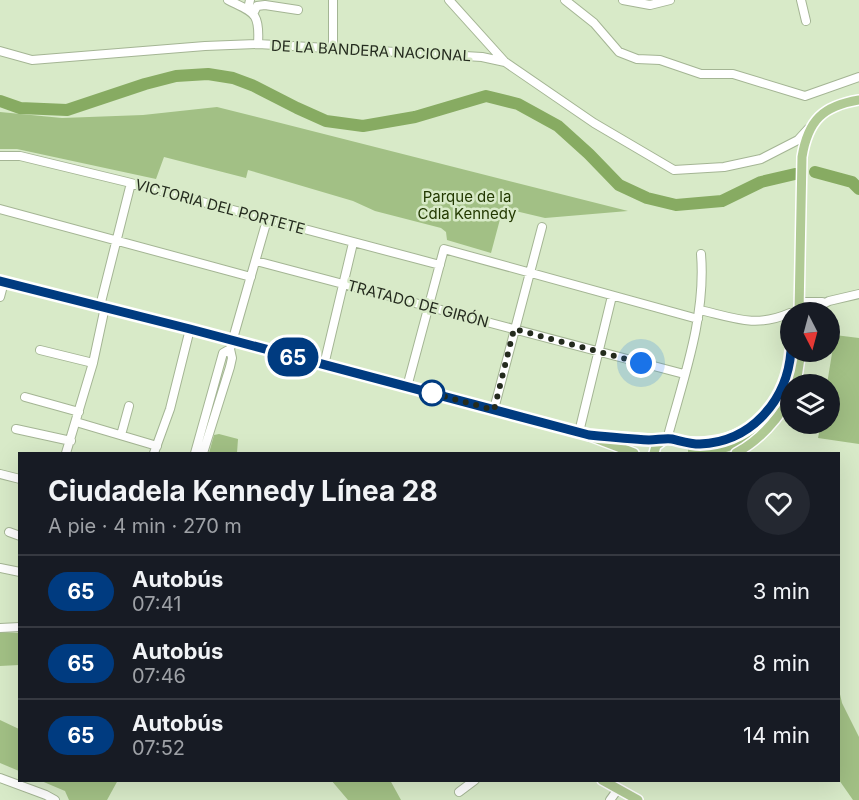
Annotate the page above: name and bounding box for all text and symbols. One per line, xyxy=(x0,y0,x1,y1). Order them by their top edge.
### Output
street label: DE LA BANDERA NACIONAL xyxy=(270,36,472,65)
street label: VICTORIA DEL PORTETE xyxy=(133,175,307,238)
park label: Parque de la Cdla Kennedy xyxy=(418,187,517,223)
street label: TRATADO DE GIRÓN xyxy=(345,276,491,332)
north arrow xyxy=(780,302,840,362)
map controls xyxy=(780,302,840,434)
line badge: 65 xyxy=(266,338,320,376)
text: 65 xyxy=(279,345,307,370)
your location xyxy=(626,348,656,378)
button: layers xyxy=(780,374,840,434)
unlabelled marker xyxy=(419,380,445,406)
button: heart xyxy=(747,472,810,535)
text: Ciudadela Kennedy Línea 28 xyxy=(48,474,438,508)
text: A pie · 4 min · 270 m xyxy=(48,514,242,538)
text: Autobús xyxy=(132,566,223,592)
text: 3 min xyxy=(753,578,810,604)
text: 65 xyxy=(67,579,95,604)
text: 07:41 xyxy=(132,592,181,616)
text: Autobús xyxy=(132,638,223,664)
text: 8 min xyxy=(753,650,810,676)
text: 65 xyxy=(67,651,95,676)
text: 07:46 xyxy=(132,664,186,688)
text: Autobús xyxy=(132,710,223,736)
text: 14 min xyxy=(743,722,810,748)
text: 65 xyxy=(67,723,95,748)
text: 07:52 xyxy=(132,736,185,760)

